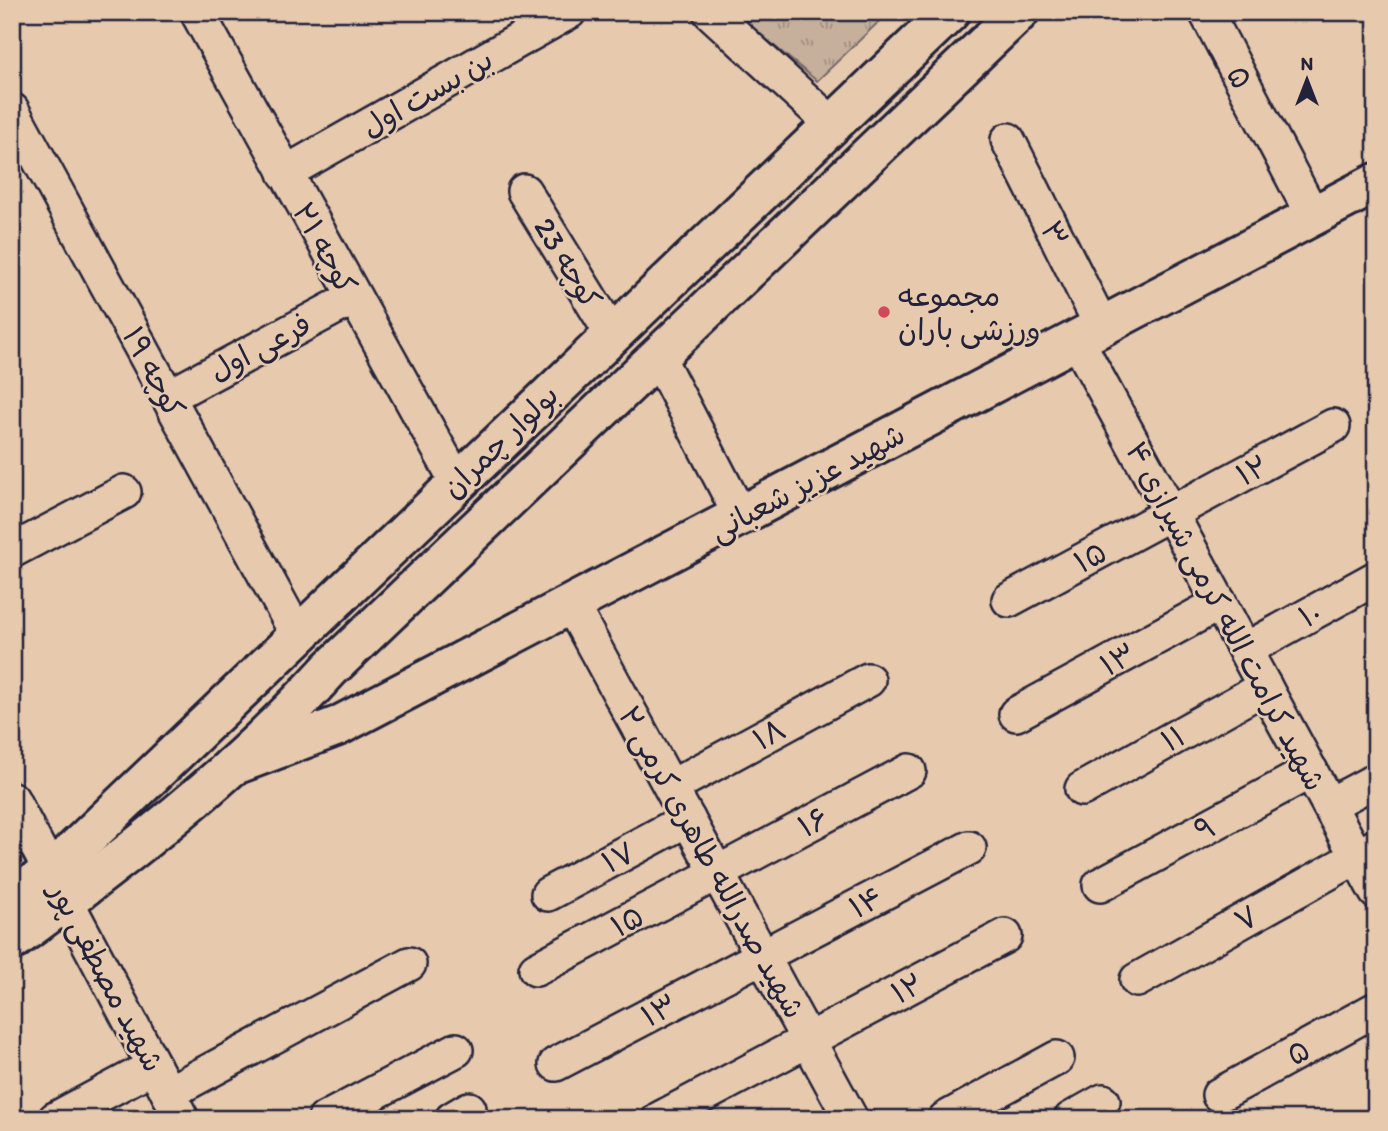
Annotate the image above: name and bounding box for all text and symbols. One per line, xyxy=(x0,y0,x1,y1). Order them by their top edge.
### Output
street label: بن بست اول xyxy=(355,41,499,145)
north arrow xyxy=(1272,46,1342,116)
text: N xyxy=(1301,52,1313,75)
street label: ۵ xyxy=(1219,59,1261,95)
street label: کوچه ۲۱ xyxy=(284,196,365,301)
street label: کوچه 23 xyxy=(526,211,610,316)
street label: ۳ xyxy=(1033,215,1077,253)
place label: مجموعه ورزشی باران xyxy=(898,277,1041,349)
marker: مجموعه ورزشی باران xyxy=(876,304,892,320)
street label: فرعی اول xyxy=(203,305,318,390)
street label: کوچه ۱۹ xyxy=(114,320,193,424)
street label: بولوار چمران xyxy=(434,376,567,507)
street label: شهید عزیز شعبانی xyxy=(703,415,911,550)
street label: شهید کرامت الله کرمی شیرازی ۴ xyxy=(1117,435,1334,798)
street label: ۱۲ xyxy=(1230,446,1274,494)
street label: ۱۵ xyxy=(1067,533,1113,581)
street label: ۱۰ xyxy=(1292,593,1328,635)
street label: ۱۳ xyxy=(1094,634,1142,684)
street label: شهید صدرالله طاهری کرمی ۲ xyxy=(610,699,813,1025)
street label: ۱۸ xyxy=(746,710,792,758)
street label: ۱۱ xyxy=(1155,717,1191,759)
street label: ۱۶ xyxy=(791,799,835,845)
street label: ۹ xyxy=(1188,807,1222,849)
street label: ۱۷ xyxy=(595,833,641,881)
street label: شهید مصطفی پور xyxy=(39,873,172,1079)
street label: ۱۴ xyxy=(843,878,889,926)
street label: ۱۵ xyxy=(604,897,650,945)
street label: ۷ xyxy=(1228,897,1264,939)
street label: ۱۲ xyxy=(885,964,929,1012)
street label: ۱۳ xyxy=(635,985,683,1035)
street label: ۵ xyxy=(1280,1031,1316,1073)

